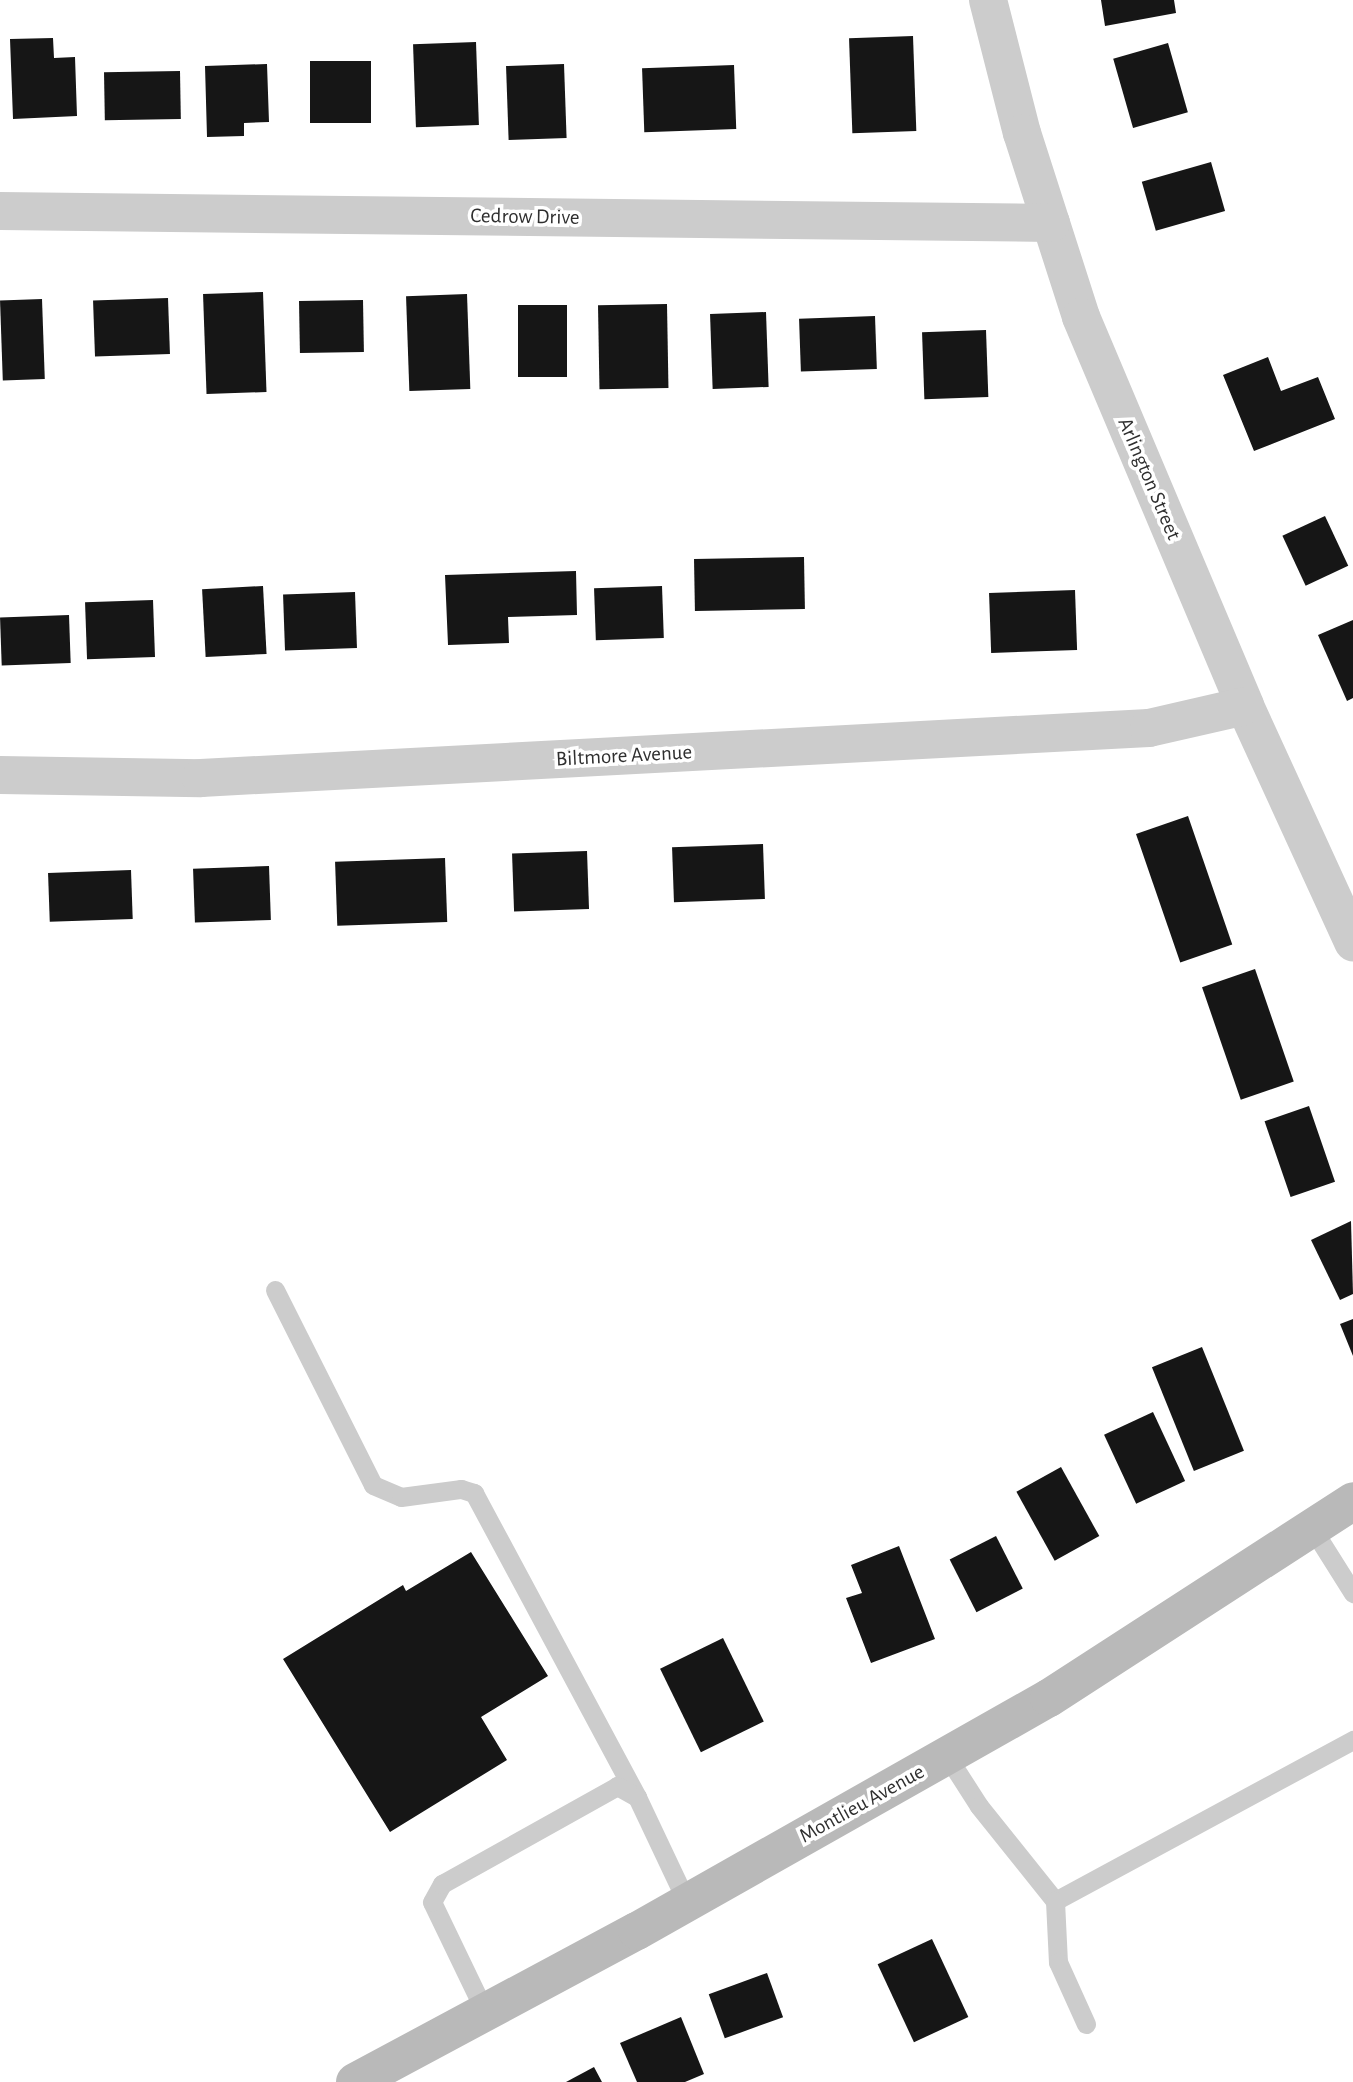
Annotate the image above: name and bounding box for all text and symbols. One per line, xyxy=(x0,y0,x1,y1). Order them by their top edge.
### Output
street label: Cedrow Drive xyxy=(470,203,580,231)
street label: Arlington Street xyxy=(1112,414,1186,544)
street label: Biltmore Avenue xyxy=(555,740,693,772)
street label: Montlieu Avenue xyxy=(795,1759,929,1849)

